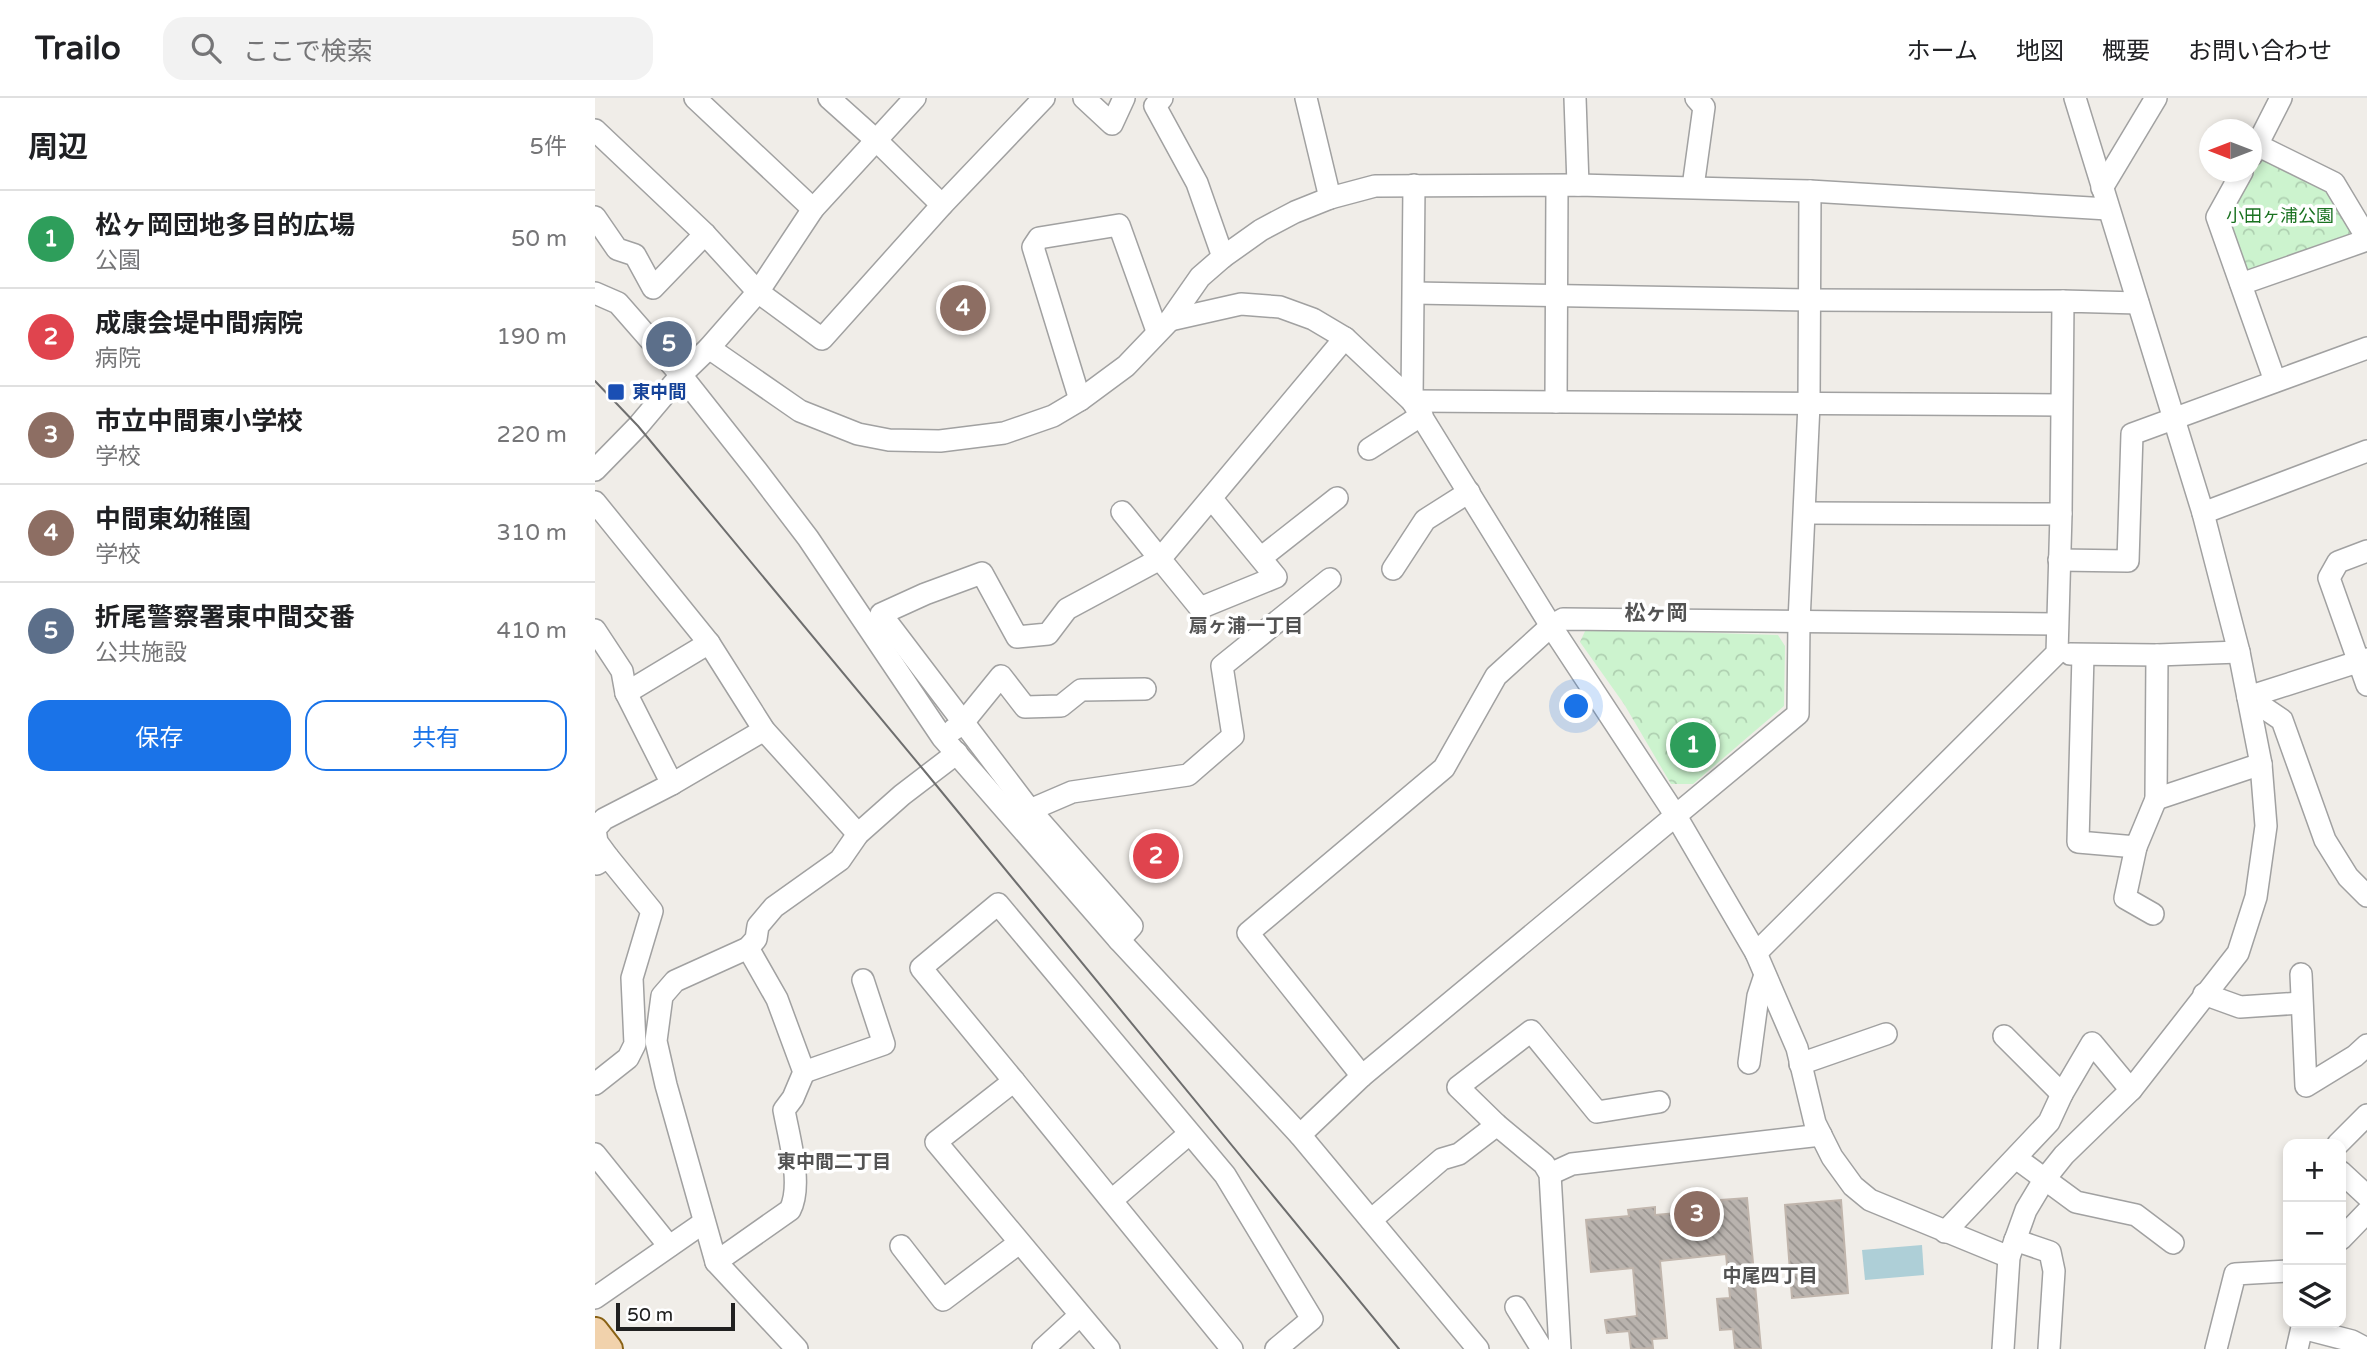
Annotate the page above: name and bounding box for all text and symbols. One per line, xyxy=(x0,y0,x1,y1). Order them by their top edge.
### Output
search box xyxy=(163,17,653,80)
text: Trailo xyxy=(35,29,121,68)
icon: search xyxy=(187,29,225,67)
text: ここで検索 xyxy=(243,36,373,67)
text: ホーム xyxy=(1907,37,1978,66)
text: 地図 xyxy=(2016,37,2064,66)
text: 概要 xyxy=(2102,37,2150,66)
text: お問い合わせ xyxy=(2188,37,2332,66)
north arrow xyxy=(2199,119,2262,182)
text: 周辺 xyxy=(28,129,88,166)
text: 5件 xyxy=(530,133,567,161)
park label: 小田ヶ浦公園 xyxy=(2226,205,2334,227)
text: 松ヶ岡団地多目的広場 xyxy=(95,210,355,241)
text: 1 xyxy=(44,225,58,253)
text: 50 m xyxy=(511,225,567,253)
text: 公園 xyxy=(95,247,141,275)
pin: 4 xyxy=(940,282,986,334)
text: 成康会堤中間病院 xyxy=(95,308,303,339)
pin: 5 xyxy=(646,318,692,370)
text: 2 xyxy=(44,323,58,351)
text: 190 m xyxy=(497,323,567,351)
text: 病院 xyxy=(95,345,141,373)
place label: 東中間 xyxy=(632,381,686,403)
marker: 東中間 xyxy=(606,382,626,402)
text: 市立中間東小学校 xyxy=(95,406,303,437)
text: 3 xyxy=(44,421,58,449)
text: 220 m xyxy=(497,421,567,449)
text: 学校 xyxy=(95,443,141,471)
text: 中間東幼稚園 xyxy=(95,504,251,535)
text: 4 xyxy=(44,519,58,547)
text: 310 m xyxy=(497,519,567,547)
text: 学校 xyxy=(95,541,141,569)
district label: 松ヶ岡 xyxy=(1625,601,1688,626)
text: 折尾警察署東中間交番 xyxy=(95,602,355,633)
district label: 扇ヶ浦一丁目 xyxy=(1189,615,1303,637)
text: 5 xyxy=(44,617,58,645)
text: 410 m xyxy=(497,617,567,645)
text: 公共施設 xyxy=(95,639,187,667)
your location xyxy=(1559,689,1593,723)
button: 保存 xyxy=(28,700,291,771)
button: 共有 xyxy=(305,700,567,771)
pin: 1 xyxy=(1670,719,1716,771)
pin: 2 xyxy=(1133,830,1179,882)
map controls xyxy=(2283,1139,2346,1328)
button: + xyxy=(2283,1139,2346,1202)
district label: 東中間二丁目 xyxy=(777,1151,891,1173)
pin: 3 xyxy=(1674,1188,1720,1240)
button: − xyxy=(2283,1202,2346,1265)
district label: 中尾四丁目 xyxy=(1722,1265,1818,1287)
button: layers xyxy=(2283,1265,2346,1328)
scale bar xyxy=(616,1300,735,1332)
text: 50 m xyxy=(627,1304,673,1326)

